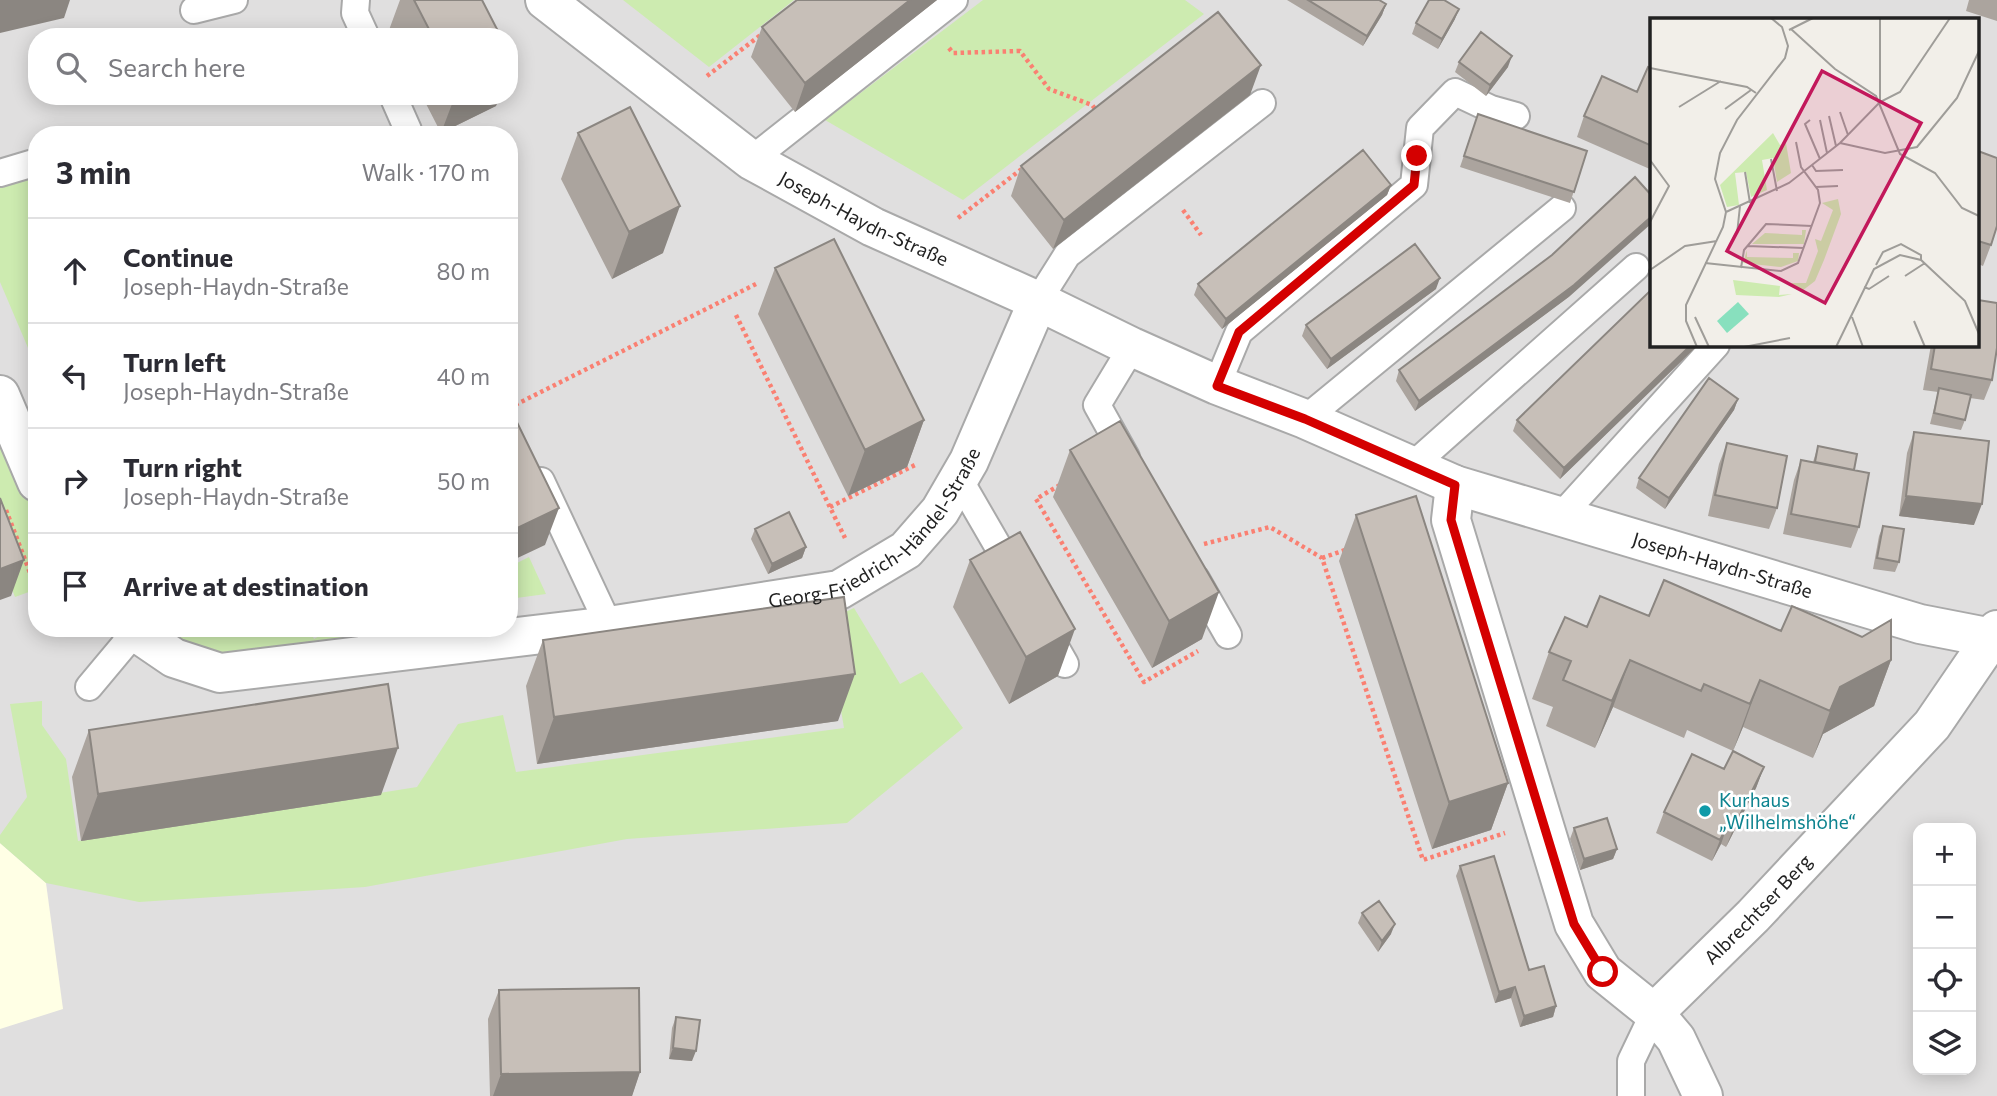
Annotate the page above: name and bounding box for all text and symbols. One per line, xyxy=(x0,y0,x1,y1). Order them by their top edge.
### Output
inset map xyxy=(1650,18,1980,346)
search box xyxy=(28,28,518,105)
icon: search xyxy=(52,48,90,86)
text: Search here xyxy=(108,51,246,82)
route end xyxy=(1401,140,1432,171)
text: 3 min xyxy=(56,153,131,190)
text: Walk · 170 m xyxy=(362,158,490,186)
street label: Joseph-Haydn-Straße xyxy=(775,166,952,270)
text: Continue xyxy=(123,241,233,272)
icon: ahead xyxy=(56,252,94,290)
text: 80 m xyxy=(437,257,490,285)
text: Joseph-Haydn-Straße xyxy=(123,272,349,300)
text: Turn left xyxy=(123,346,226,377)
icon: left xyxy=(56,357,94,395)
text: 40 m xyxy=(437,362,490,390)
text: Joseph-Haydn-Straße xyxy=(123,377,349,405)
street label: Georg-Friedrich-Händel-Straße xyxy=(767,444,984,612)
text: Turn right xyxy=(123,451,242,482)
icon: right xyxy=(56,462,94,500)
text: 50 m xyxy=(437,467,490,495)
text: Joseph-Haydn-Straße xyxy=(123,482,349,510)
street label: Joseph-Haydn-Straße xyxy=(1630,527,1815,602)
icon: arrive xyxy=(56,567,94,605)
text: Arrive at destination xyxy=(123,570,369,601)
place label: Kurhaus „Wilhelmshöhe“ xyxy=(1719,788,1856,833)
marker: Kurhaus „Wilhelmshöhe“ xyxy=(1697,803,1713,819)
map controls xyxy=(1913,823,1976,1075)
button: + xyxy=(1913,823,1976,886)
street label: Albrechtser Berg xyxy=(1699,849,1816,969)
button: − xyxy=(1913,886,1976,949)
button: locate xyxy=(1913,949,1976,1012)
route start xyxy=(1587,956,1618,987)
button: layers xyxy=(1913,1012,1976,1075)

